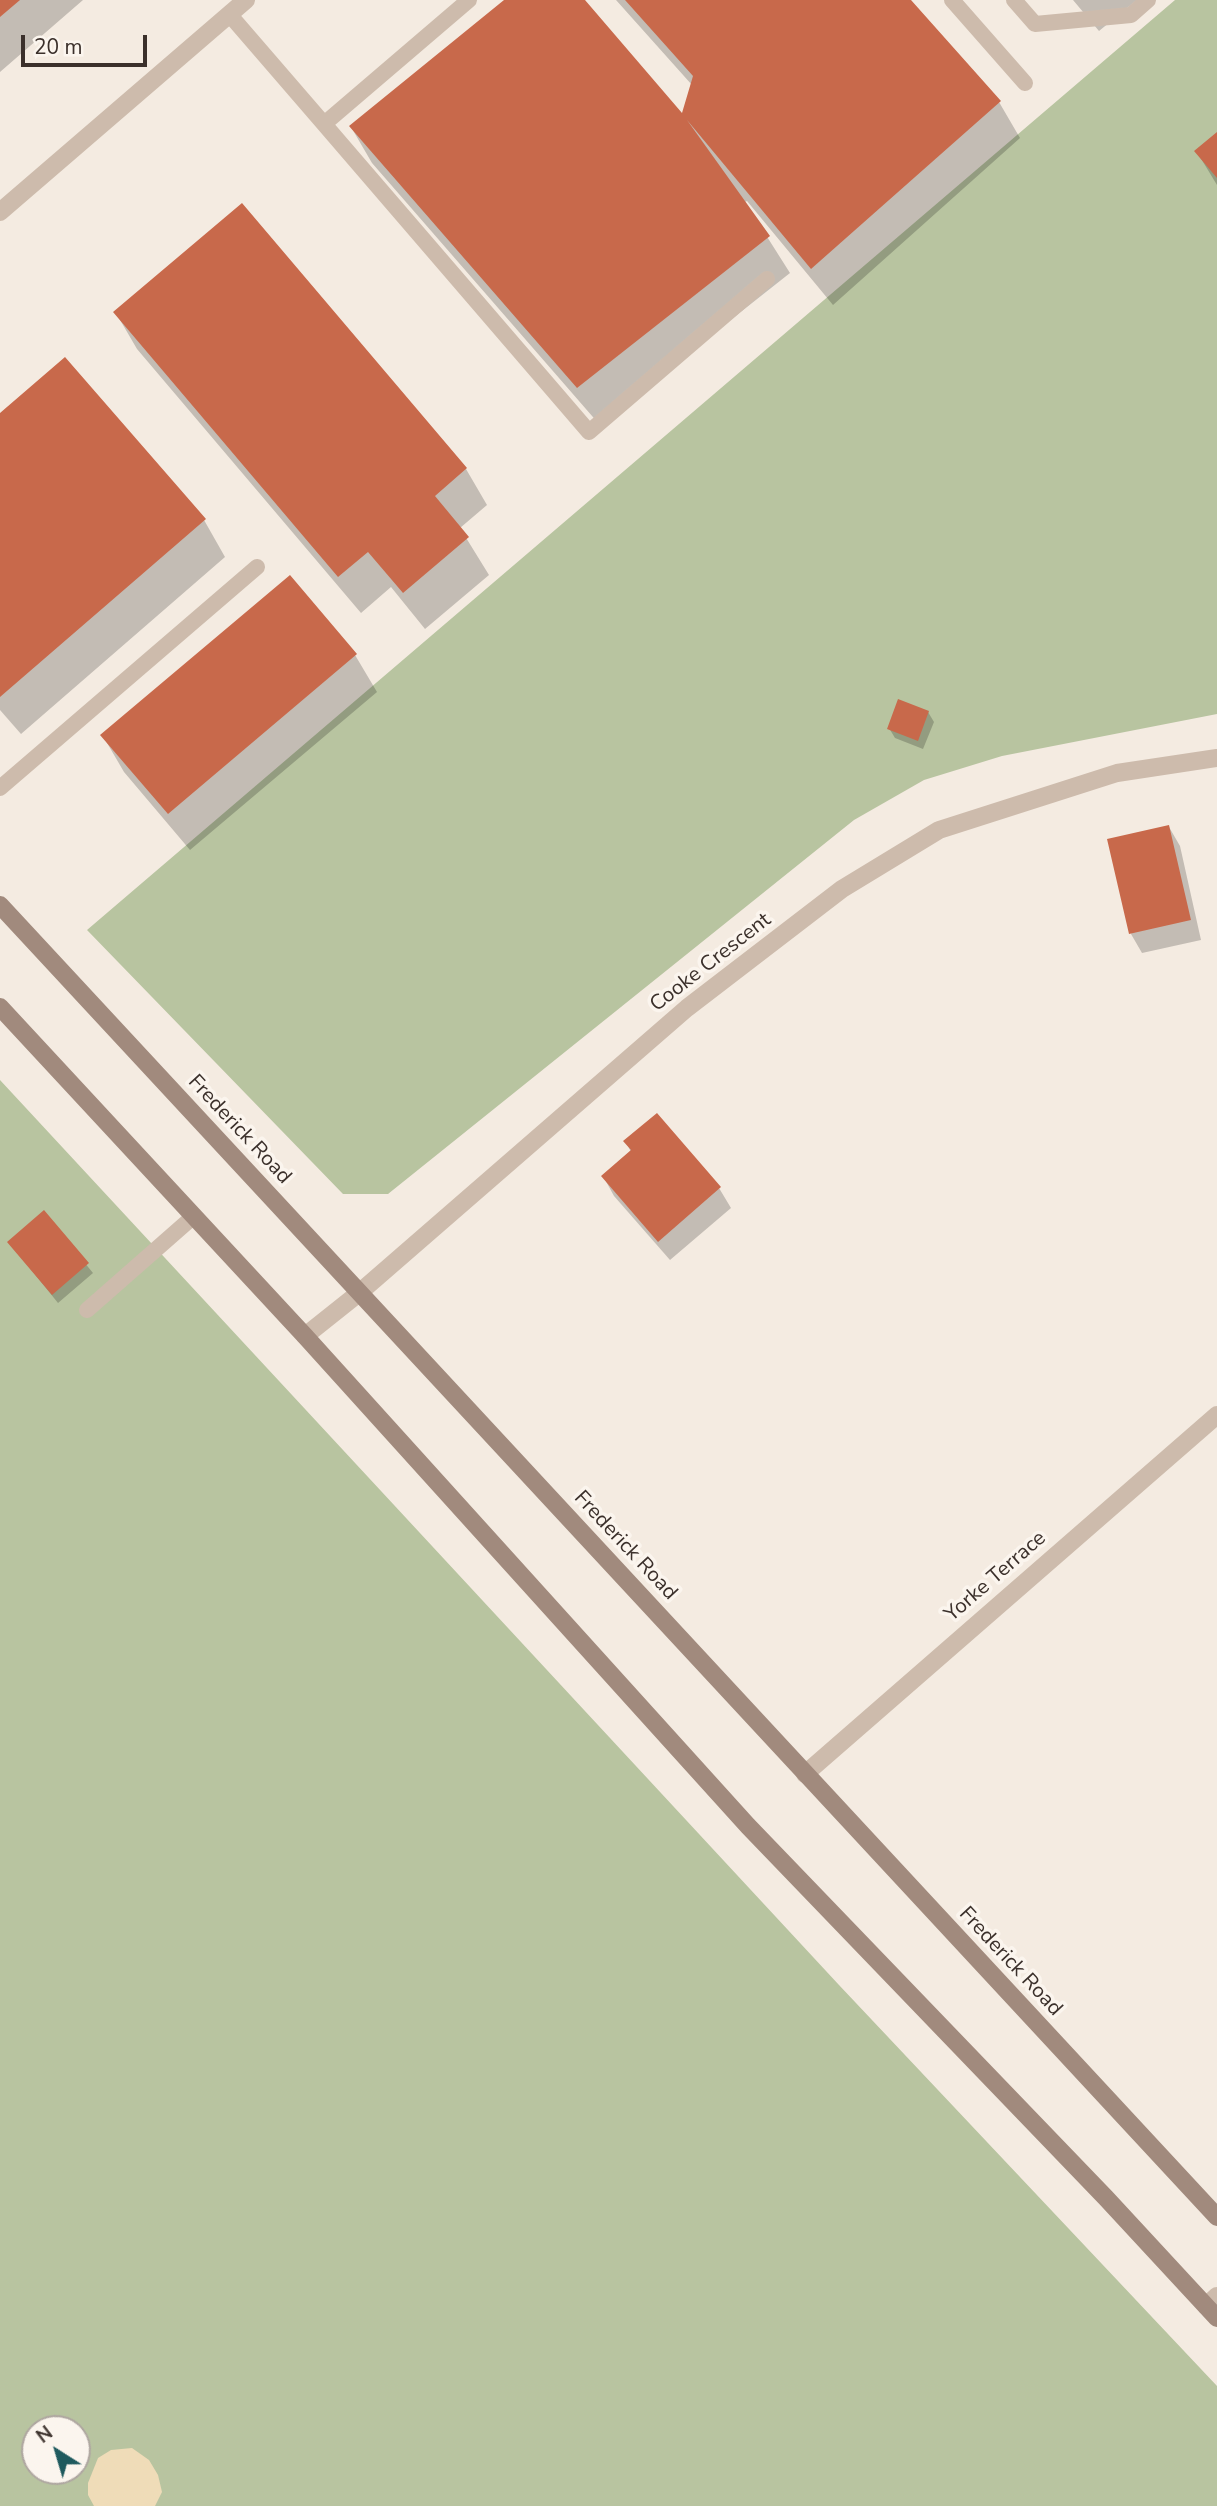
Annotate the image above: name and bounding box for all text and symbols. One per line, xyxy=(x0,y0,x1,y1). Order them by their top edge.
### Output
scale bar xyxy=(24,21,150,65)
text: 20 m xyxy=(34,33,83,61)
street label: Cooke Crescent xyxy=(646,908,776,1018)
street label: Frederick Road xyxy=(182,1070,296,1190)
street label: Frederick Road xyxy=(568,1486,682,1606)
street label: Yorke Terrace xyxy=(940,1526,1052,1628)
street label: Frederick Road xyxy=(953,1902,1067,2022)
north arrow xyxy=(21,2415,91,2485)
text: N xyxy=(31,2420,58,2449)

